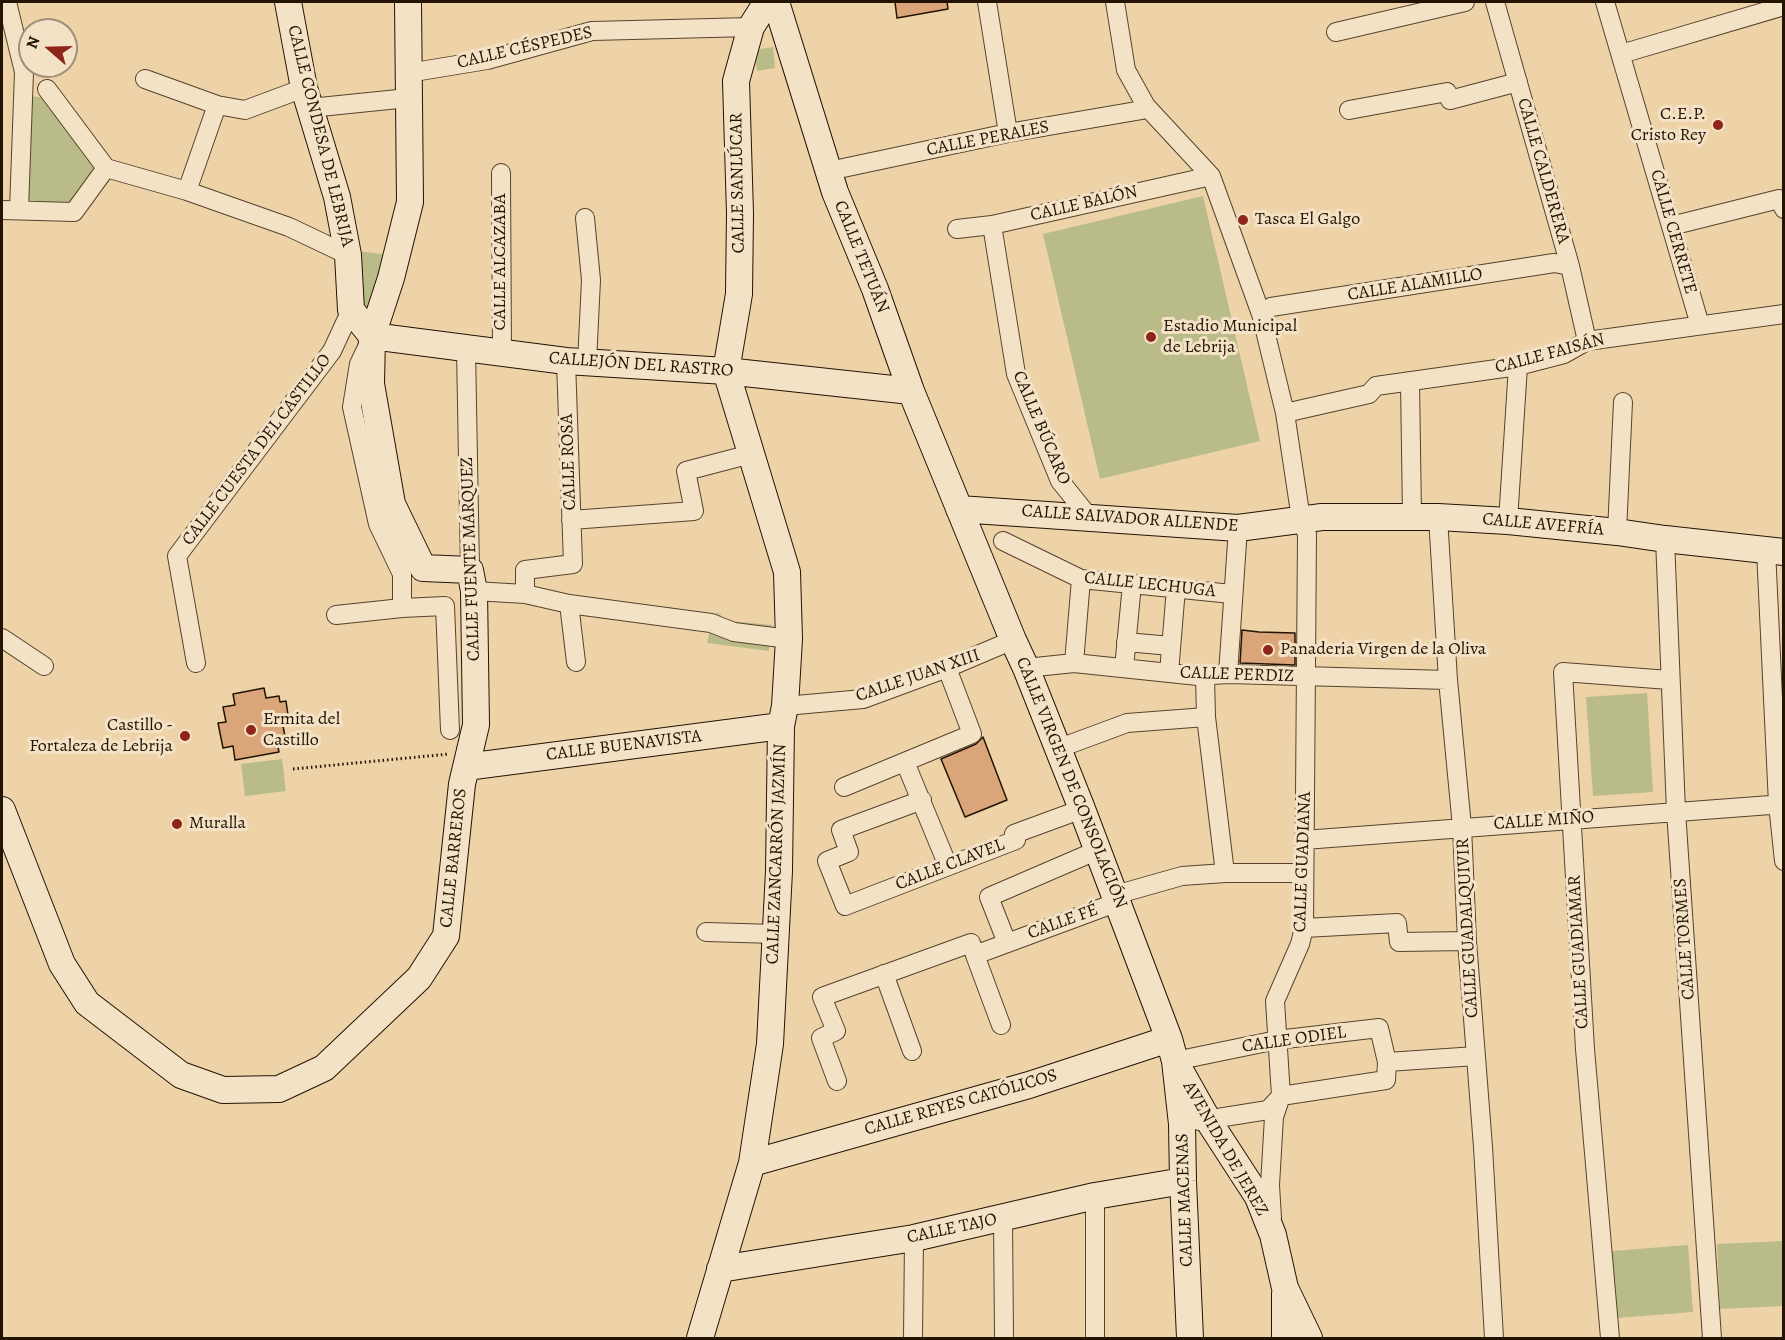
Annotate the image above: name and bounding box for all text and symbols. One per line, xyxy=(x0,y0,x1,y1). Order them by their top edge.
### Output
north arrow xyxy=(18,18,78,78)
street label: CALLE CÉSPEDES xyxy=(455,22,595,74)
street label: CALLE CONDESA DE LEBRIJA xyxy=(282,23,358,249)
text: N xyxy=(21,33,45,52)
street label: CALLE CALDERERA xyxy=(1512,96,1574,246)
place label: C.E.P. Cristo Rey xyxy=(1631,104,1706,146)
street label: CALLE SANLÚCAR xyxy=(726,112,750,254)
street label: CALLE PERALES xyxy=(925,117,1051,161)
marker: C.E.P. Cristo Rey xyxy=(1711,118,1725,132)
street label: CALLE CERRETE xyxy=(1645,167,1701,297)
street label: CALLE BALÓN xyxy=(1028,181,1140,227)
street label: CALLE ALCAZABA xyxy=(490,194,512,330)
street label: CALLE TETUÁN xyxy=(829,198,893,316)
place label: Tasca El Galgo xyxy=(1255,209,1360,231)
marker: Tasca El Galgo xyxy=(1236,213,1250,227)
street label: CALLE ALAMILLO xyxy=(1346,264,1484,306)
place label: Estadio Municipal de Lebrija xyxy=(1163,316,1297,358)
street label: CALLE FAISÁN xyxy=(1493,329,1607,379)
marker: Estadio Municipal de Lebrija xyxy=(1144,330,1158,344)
street label: CALLEJÓN DEL RASTRO xyxy=(548,348,734,382)
street label: CALLE CUESTA DEL CASTILLO xyxy=(178,350,336,550)
street label: CALLE BÚCARO xyxy=(1007,368,1075,488)
street label: CALLE ROSA xyxy=(557,413,581,511)
street label: CALLE FUENTE MÁRQUEZ xyxy=(457,456,485,662)
street label: CALLE SALVADOR ALLENDE xyxy=(1021,501,1239,537)
street label: CALLE AVEFRÍA xyxy=(1481,509,1605,541)
street label: CALLE LECHUGA xyxy=(1083,567,1217,603)
place label: Panaderia Virgen de la Oliva xyxy=(1280,639,1486,661)
marker: Panaderia Virgen de la Oliva xyxy=(1261,643,1275,657)
street label: CALLE JUAN XIII xyxy=(853,645,983,707)
street label: CALLE VIRGEN DE CONSOLACIÓN xyxy=(1011,654,1131,912)
street label: CALLE PERDIZ xyxy=(1179,662,1295,688)
place label: Ermita del Castillo xyxy=(263,709,340,752)
place label: Castillo - Fortaleza de Lebrija xyxy=(29,715,173,758)
marker: Ermita del Castillo xyxy=(244,723,258,737)
street label: CALLE BUENAVISTA xyxy=(545,726,703,766)
marker: Castillo - Fortaleza de Lebrija xyxy=(178,729,192,743)
street label: CALLE ZANCARRÓN JAZMÍN xyxy=(762,743,792,965)
street label: CALLE BARREROS xyxy=(436,787,472,929)
street label: CALLE GUADIANA xyxy=(1290,791,1316,933)
street label: CALLE MIÑO xyxy=(1493,807,1595,835)
place label: Muralla xyxy=(189,813,246,835)
marker: Muralla xyxy=(170,817,184,831)
street label: CALLE CLAVEL xyxy=(893,834,1007,896)
street label: CALLE GUADALQUIVIR xyxy=(1453,838,1483,1018)
street label: CALLE GUADIAMAR xyxy=(1564,874,1594,1030)
street label: CALLE TORMES xyxy=(1670,877,1700,1001)
street label: CALLE FÉ xyxy=(1025,899,1101,945)
street label: CALLE ODIEL xyxy=(1241,1022,1347,1058)
street label: CALLE REYES CATÓLICOS xyxy=(862,1065,1060,1141)
street label: AVENIDA DE JEREZ xyxy=(1178,1078,1272,1220)
street label: CALLE MACENAS xyxy=(1172,1133,1198,1267)
street label: CALLE TAJO xyxy=(905,1209,999,1249)

